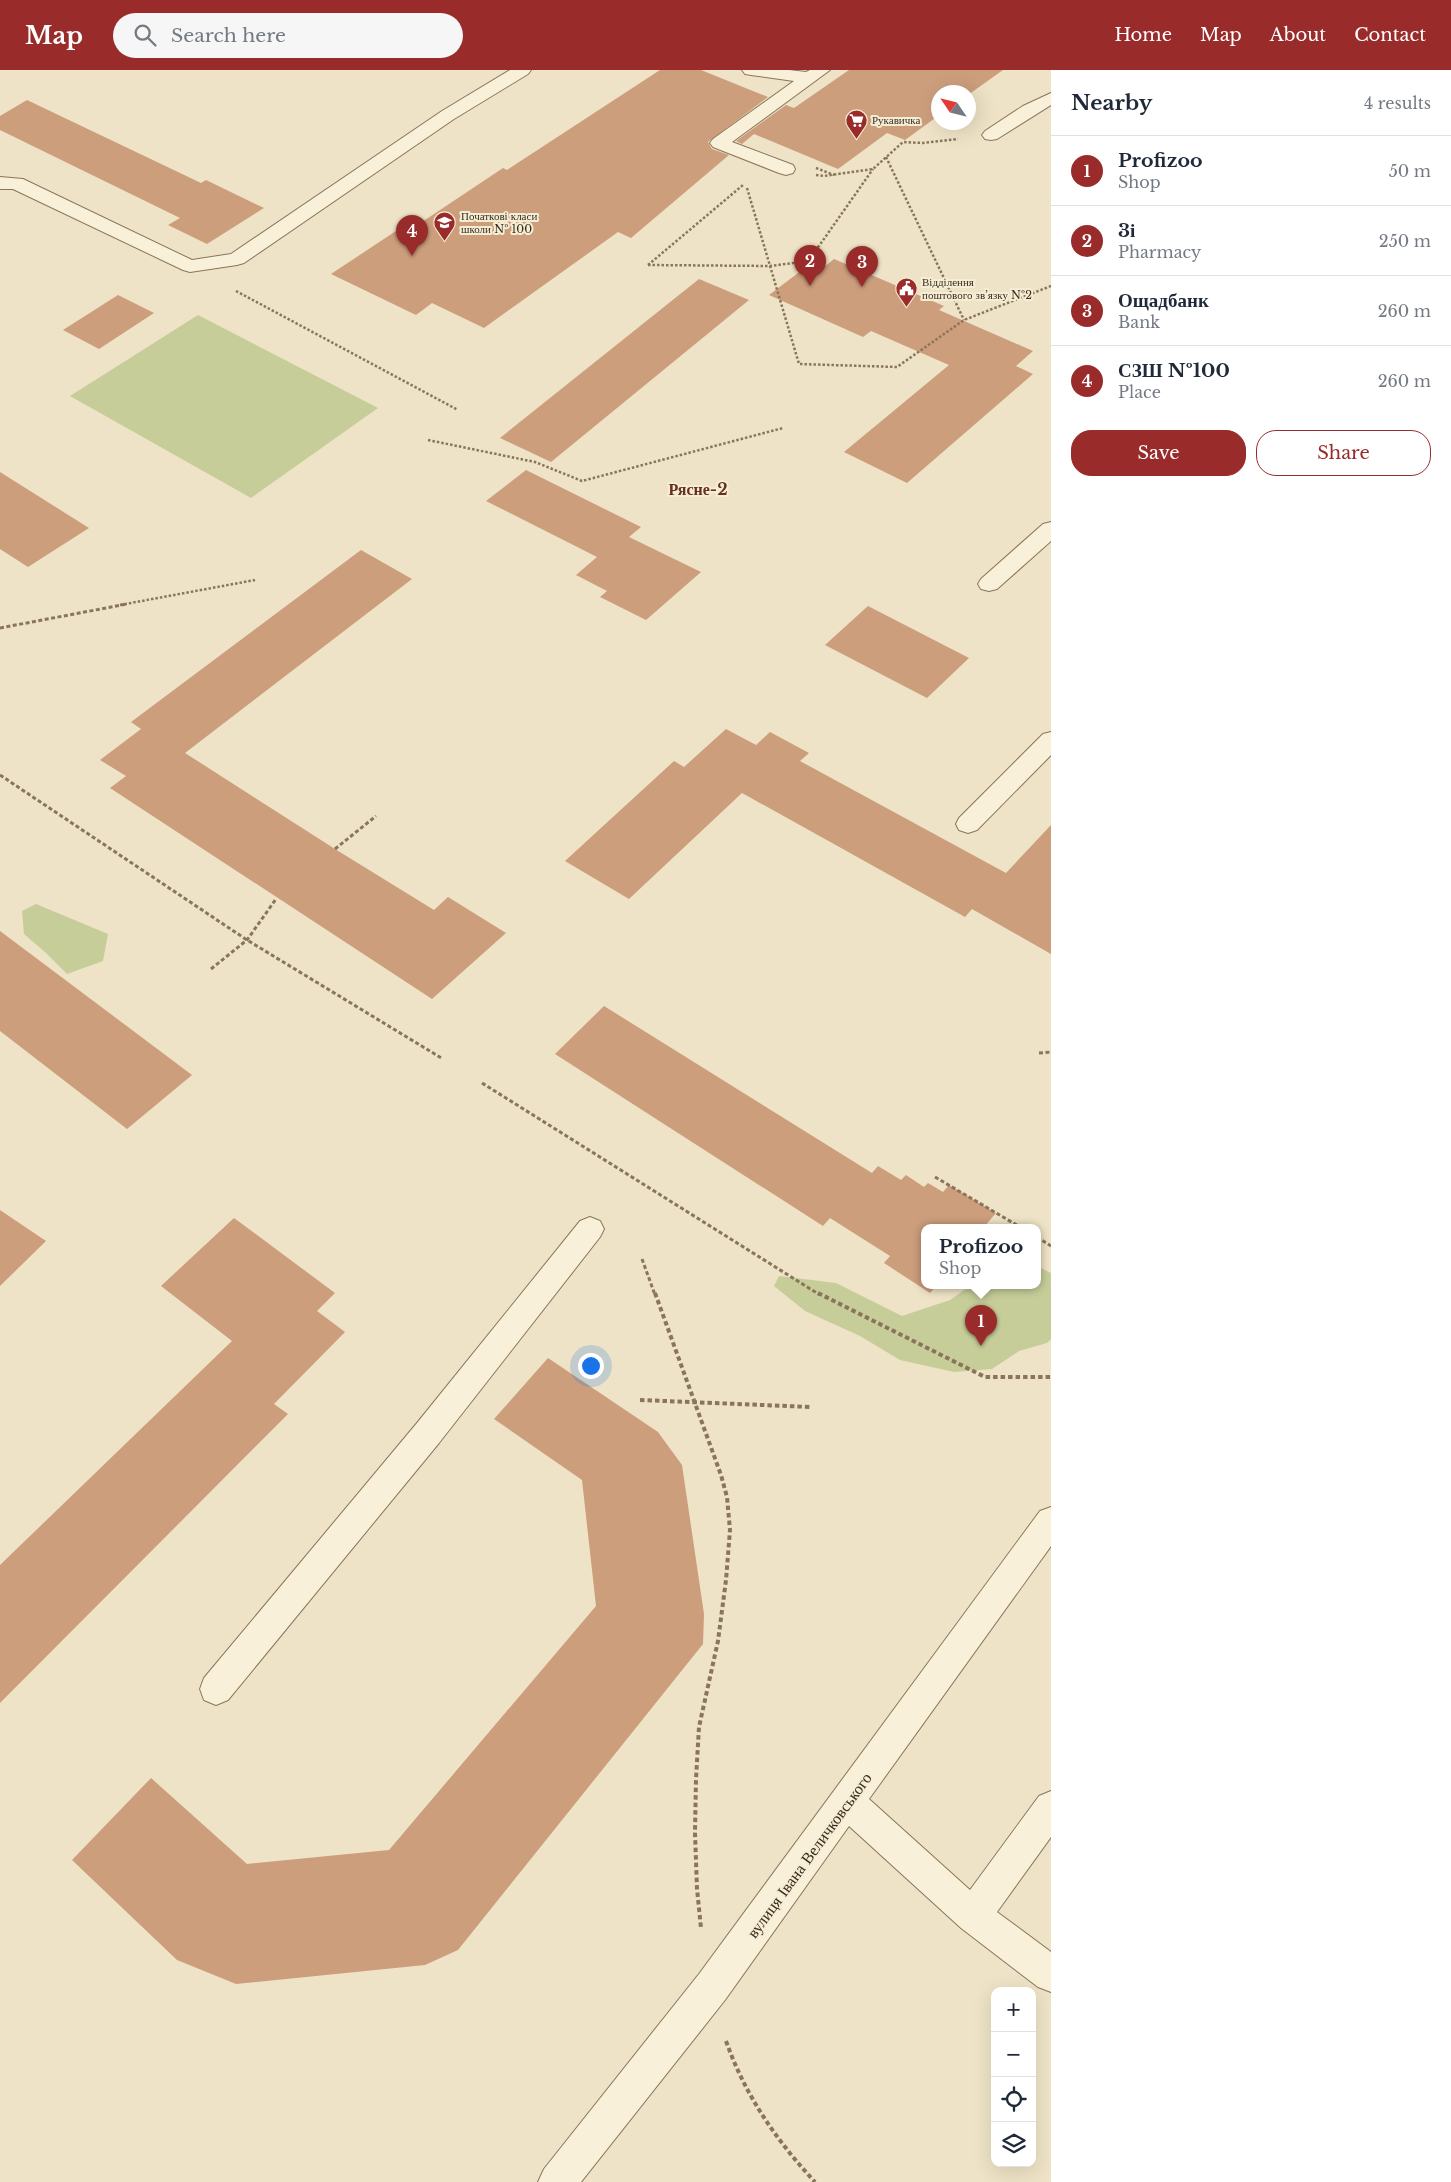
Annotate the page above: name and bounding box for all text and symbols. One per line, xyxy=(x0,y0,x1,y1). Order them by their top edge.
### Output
search box xyxy=(113,13,463,58)
text: Map xyxy=(25,21,83,50)
icon: search xyxy=(131,21,159,49)
text: Search here xyxy=(171,24,286,47)
text: Home xyxy=(1114,24,1172,46)
text: Map xyxy=(1200,24,1242,46)
text: About xyxy=(1270,24,1326,46)
text: Contact xyxy=(1354,24,1426,46)
north arrow xyxy=(931,85,976,130)
text: Nearby xyxy=(1071,90,1152,116)
text: 4 results xyxy=(1364,93,1431,113)
supermarket icon: Рукавичка xyxy=(844,108,868,139)
place label: Рукавичка xyxy=(872,113,920,127)
text: Profizoo xyxy=(1118,149,1203,172)
text: 1 xyxy=(1084,161,1090,181)
text: 50 m xyxy=(1389,161,1431,181)
text: Shop xyxy=(1118,172,1161,192)
place label: Початкові класи школи № 100 xyxy=(461,209,537,236)
school or university icon: Початкові класи школи № 100 xyxy=(433,210,457,241)
pin: 4 xyxy=(396,215,428,256)
text: 3і xyxy=(1118,219,1135,242)
text: 2 xyxy=(1082,231,1092,251)
text: 250 m xyxy=(1379,231,1431,251)
text: Pharmacy xyxy=(1118,242,1201,262)
pin: 2 xyxy=(794,245,826,286)
pin: 3 xyxy=(846,246,878,287)
place label: Відділення поштового зв’язку №2 xyxy=(922,275,1032,302)
public building icon: Відділення поштового зв’язку №2 xyxy=(894,276,918,307)
text: Ощадбанк xyxy=(1118,289,1209,312)
text: 3 xyxy=(1082,301,1092,321)
text: 260 m xyxy=(1378,301,1431,321)
text: Bank xyxy=(1118,312,1160,332)
text: СЗШ №100 xyxy=(1118,359,1230,382)
text: 4 xyxy=(1082,371,1092,391)
text: 260 m xyxy=(1378,371,1431,391)
text: Place xyxy=(1118,382,1161,402)
button: Save xyxy=(1071,430,1246,476)
button: Share xyxy=(1256,430,1431,476)
district label: Рясне-2 xyxy=(668,479,728,499)
popup xyxy=(921,1224,1041,1289)
text: Profizoo xyxy=(939,1235,1023,1258)
text: Shop xyxy=(939,1258,981,1278)
pin: 1 xyxy=(965,1305,997,1346)
your location xyxy=(578,1353,604,1379)
street label: вулиця Івана Величковського xyxy=(742,1768,876,1942)
map controls xyxy=(991,1987,1036,2167)
button: + xyxy=(991,1987,1036,2032)
button: − xyxy=(991,2032,1036,2077)
button: locate xyxy=(991,2077,1036,2122)
button: layers xyxy=(991,2122,1036,2167)

